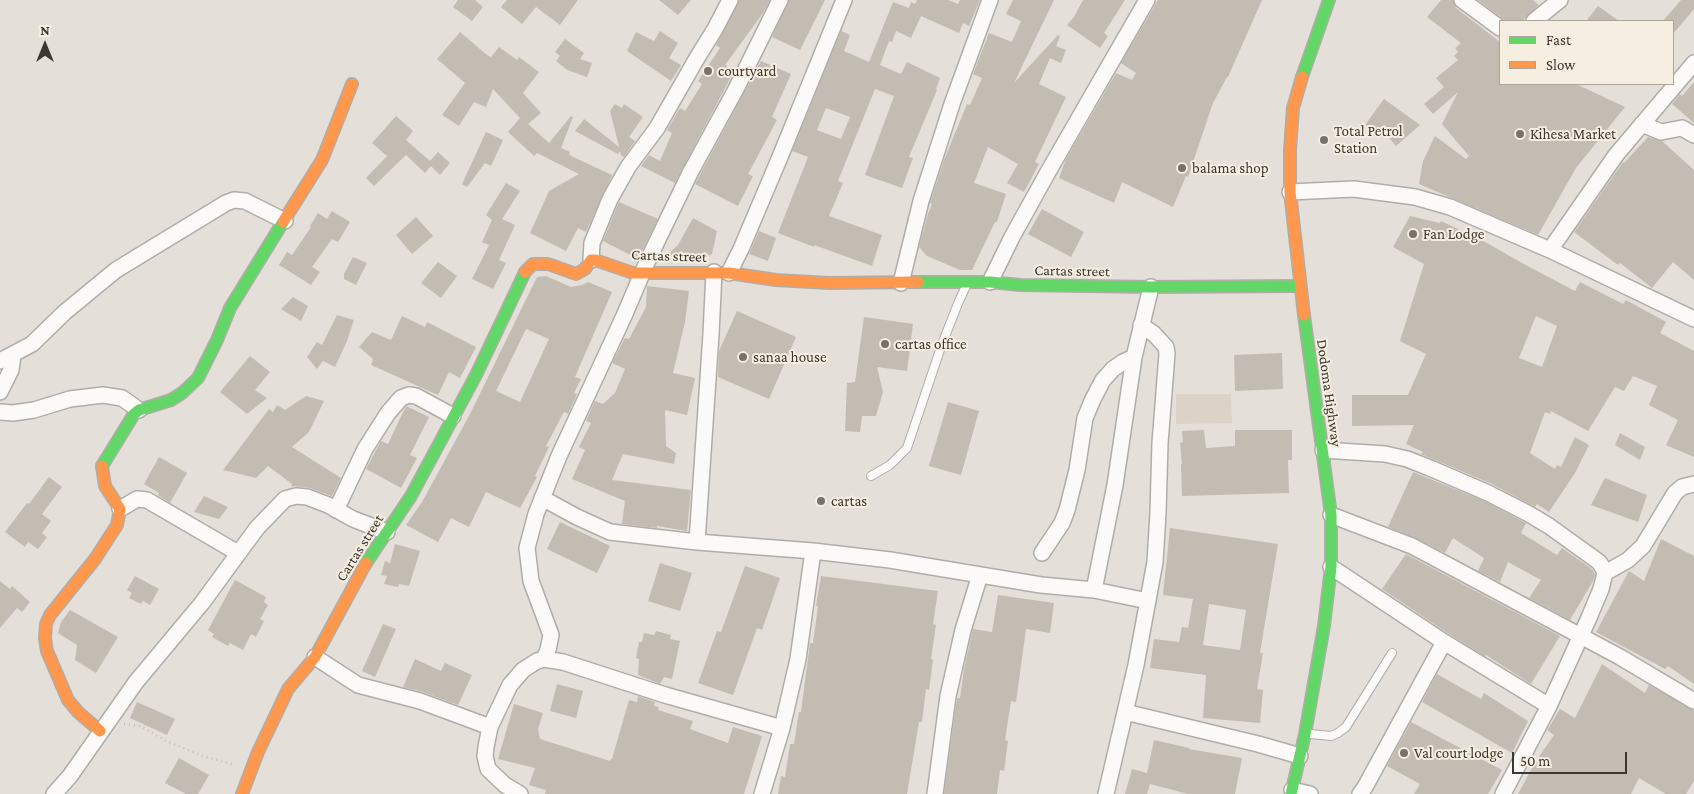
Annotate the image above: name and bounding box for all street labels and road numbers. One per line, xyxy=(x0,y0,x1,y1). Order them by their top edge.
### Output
street label: Cartas street xyxy=(631,246,707,266)
street label: Cartas street xyxy=(1034,261,1110,281)
street label: Dodoma Highway xyxy=(1313,338,1345,448)
street label: Cartas street xyxy=(332,511,388,585)

